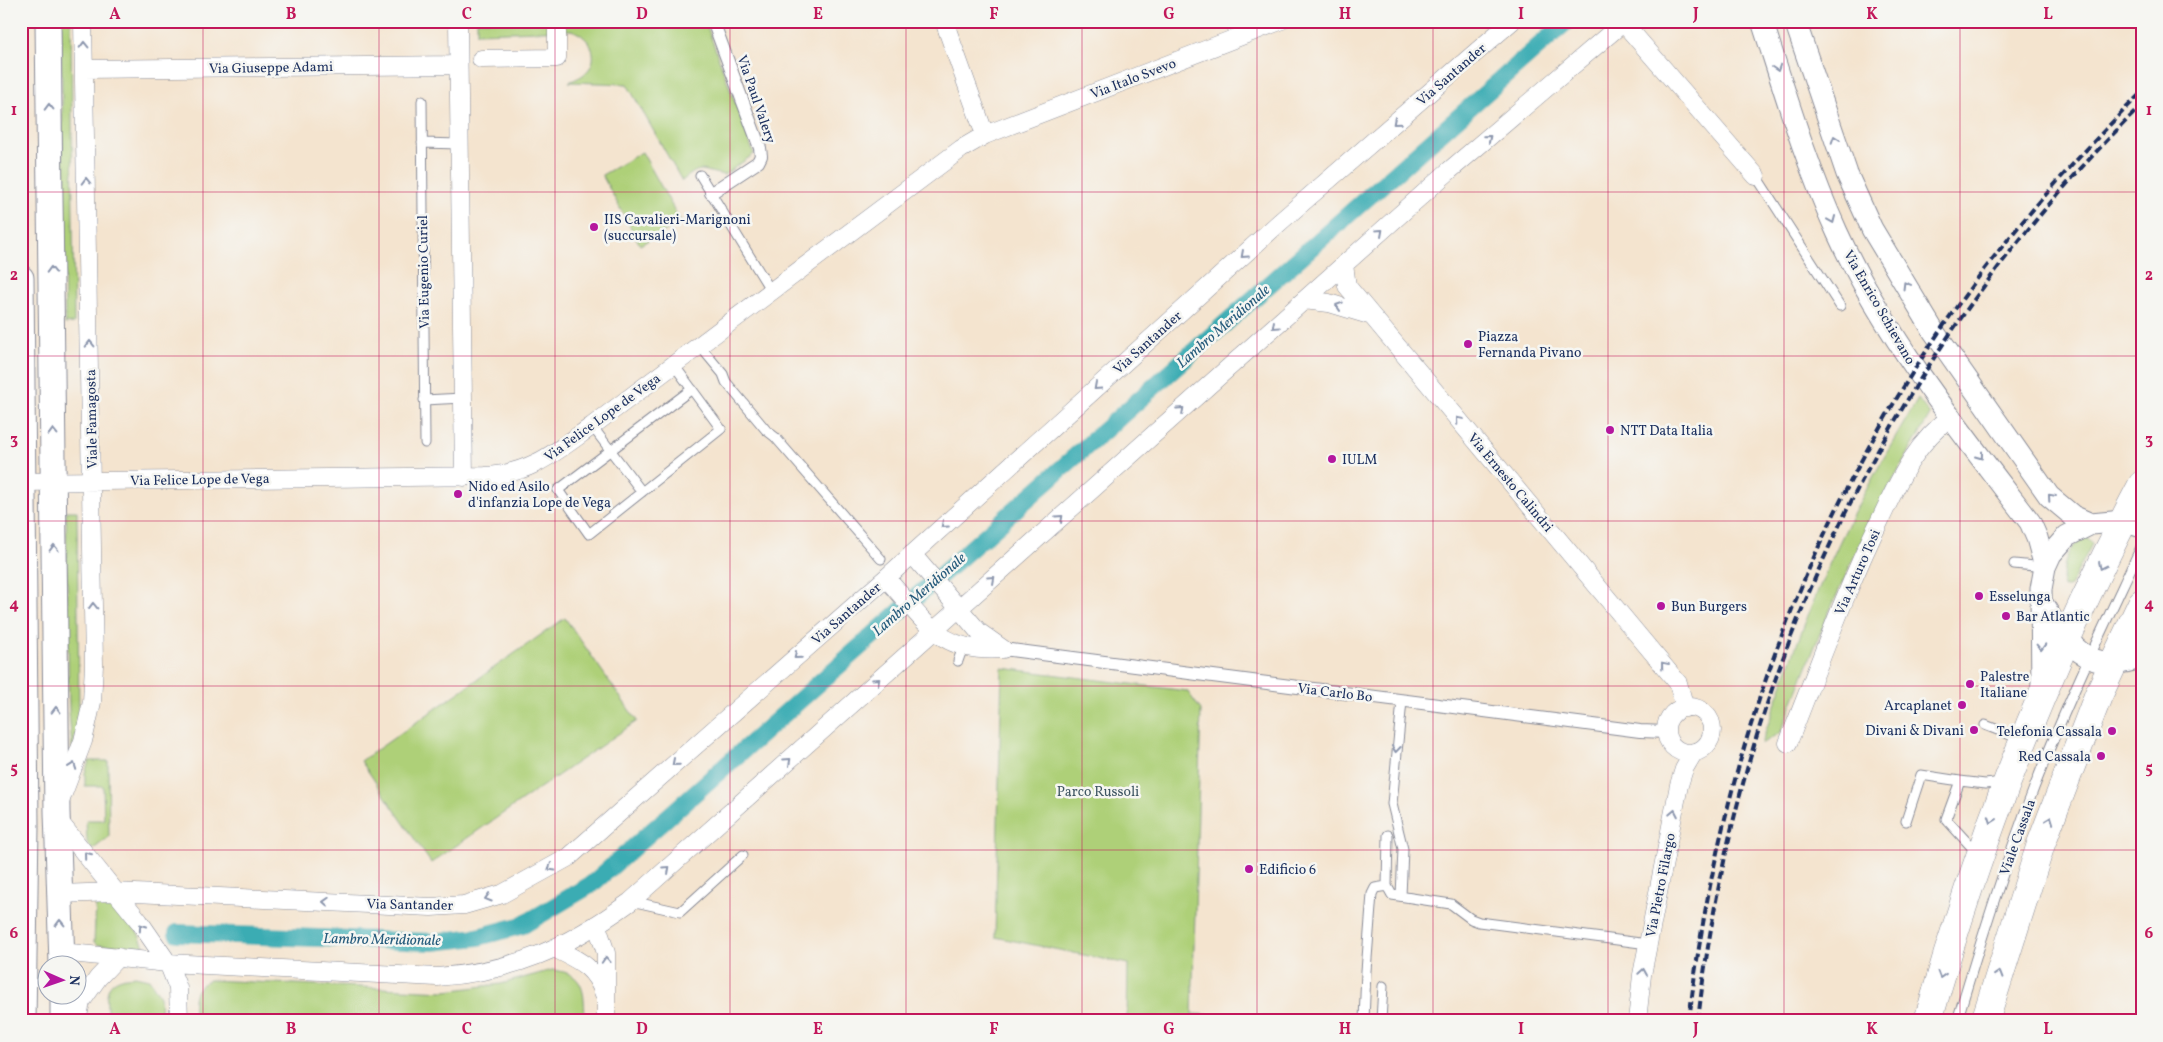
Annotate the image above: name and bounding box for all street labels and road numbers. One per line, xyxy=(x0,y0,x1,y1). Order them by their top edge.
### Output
street label: Via Santander xyxy=(1413,39,1491,111)
street label: Via Paul Valery xyxy=(732,53,780,146)
street label: Via Italo Svevo xyxy=(1088,54,1179,104)
street label: Via Giuseppe Adami xyxy=(209,58,333,79)
street label: Via Eugenio Curiel xyxy=(414,215,435,329)
street label: Via Enrico Schievano xyxy=(1838,247,1919,368)
street label: Via Santander xyxy=(1109,307,1187,379)
street label: Viale Famagosta xyxy=(82,369,103,469)
street label: Via Felice Lope de Vega xyxy=(541,370,665,467)
street label: Via Ernesto Calindri xyxy=(1463,429,1557,537)
street label: Via Felice Lope de Vega xyxy=(130,470,270,491)
street label: Via Arturo Tosi xyxy=(1831,527,1886,618)
street label: Via Santander xyxy=(808,578,886,650)
street label: Via Carlo Bo xyxy=(1296,679,1373,708)
street label: Viale Cassala xyxy=(1996,797,2041,878)
street label: Via Pietro Filargo xyxy=(1642,831,1681,939)
street label: Via Santander xyxy=(367,895,454,916)

